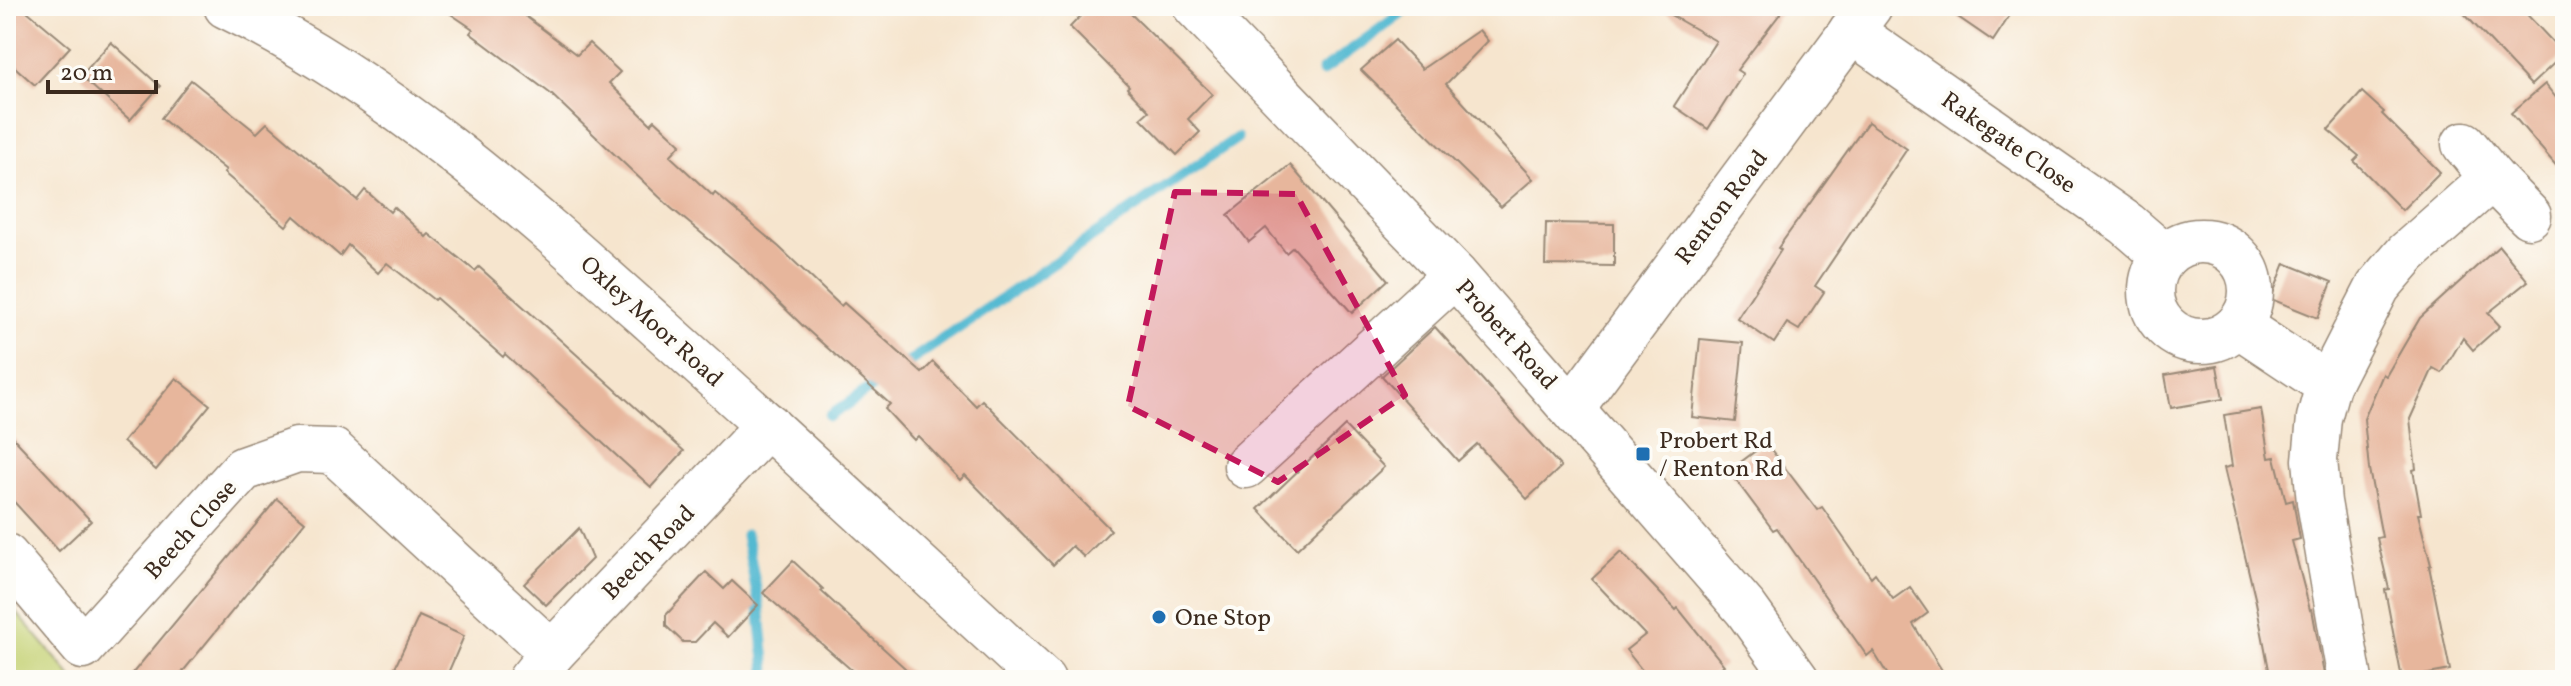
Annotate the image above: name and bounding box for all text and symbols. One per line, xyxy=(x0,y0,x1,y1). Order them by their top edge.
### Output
scale bar xyxy=(48,44,156,94)
text: 20 m xyxy=(60,57,113,91)
street label: Rakegate Close xyxy=(1933,84,2082,203)
street label: Renton Road xyxy=(1668,144,1777,273)
street label: Oxley Moor Road xyxy=(572,249,730,396)
street label: Probert Road xyxy=(1447,272,1564,398)
place label: Probert Rd / Renton Rd xyxy=(1659,425,1784,487)
marker: Probert Rd / Renton Rd xyxy=(1634,445,1652,463)
street label: Beech Close xyxy=(137,473,246,588)
street label: Beech Road xyxy=(595,498,704,609)
place label: One Stop xyxy=(1175,602,1271,636)
marker: One Stop xyxy=(1150,608,1168,626)

